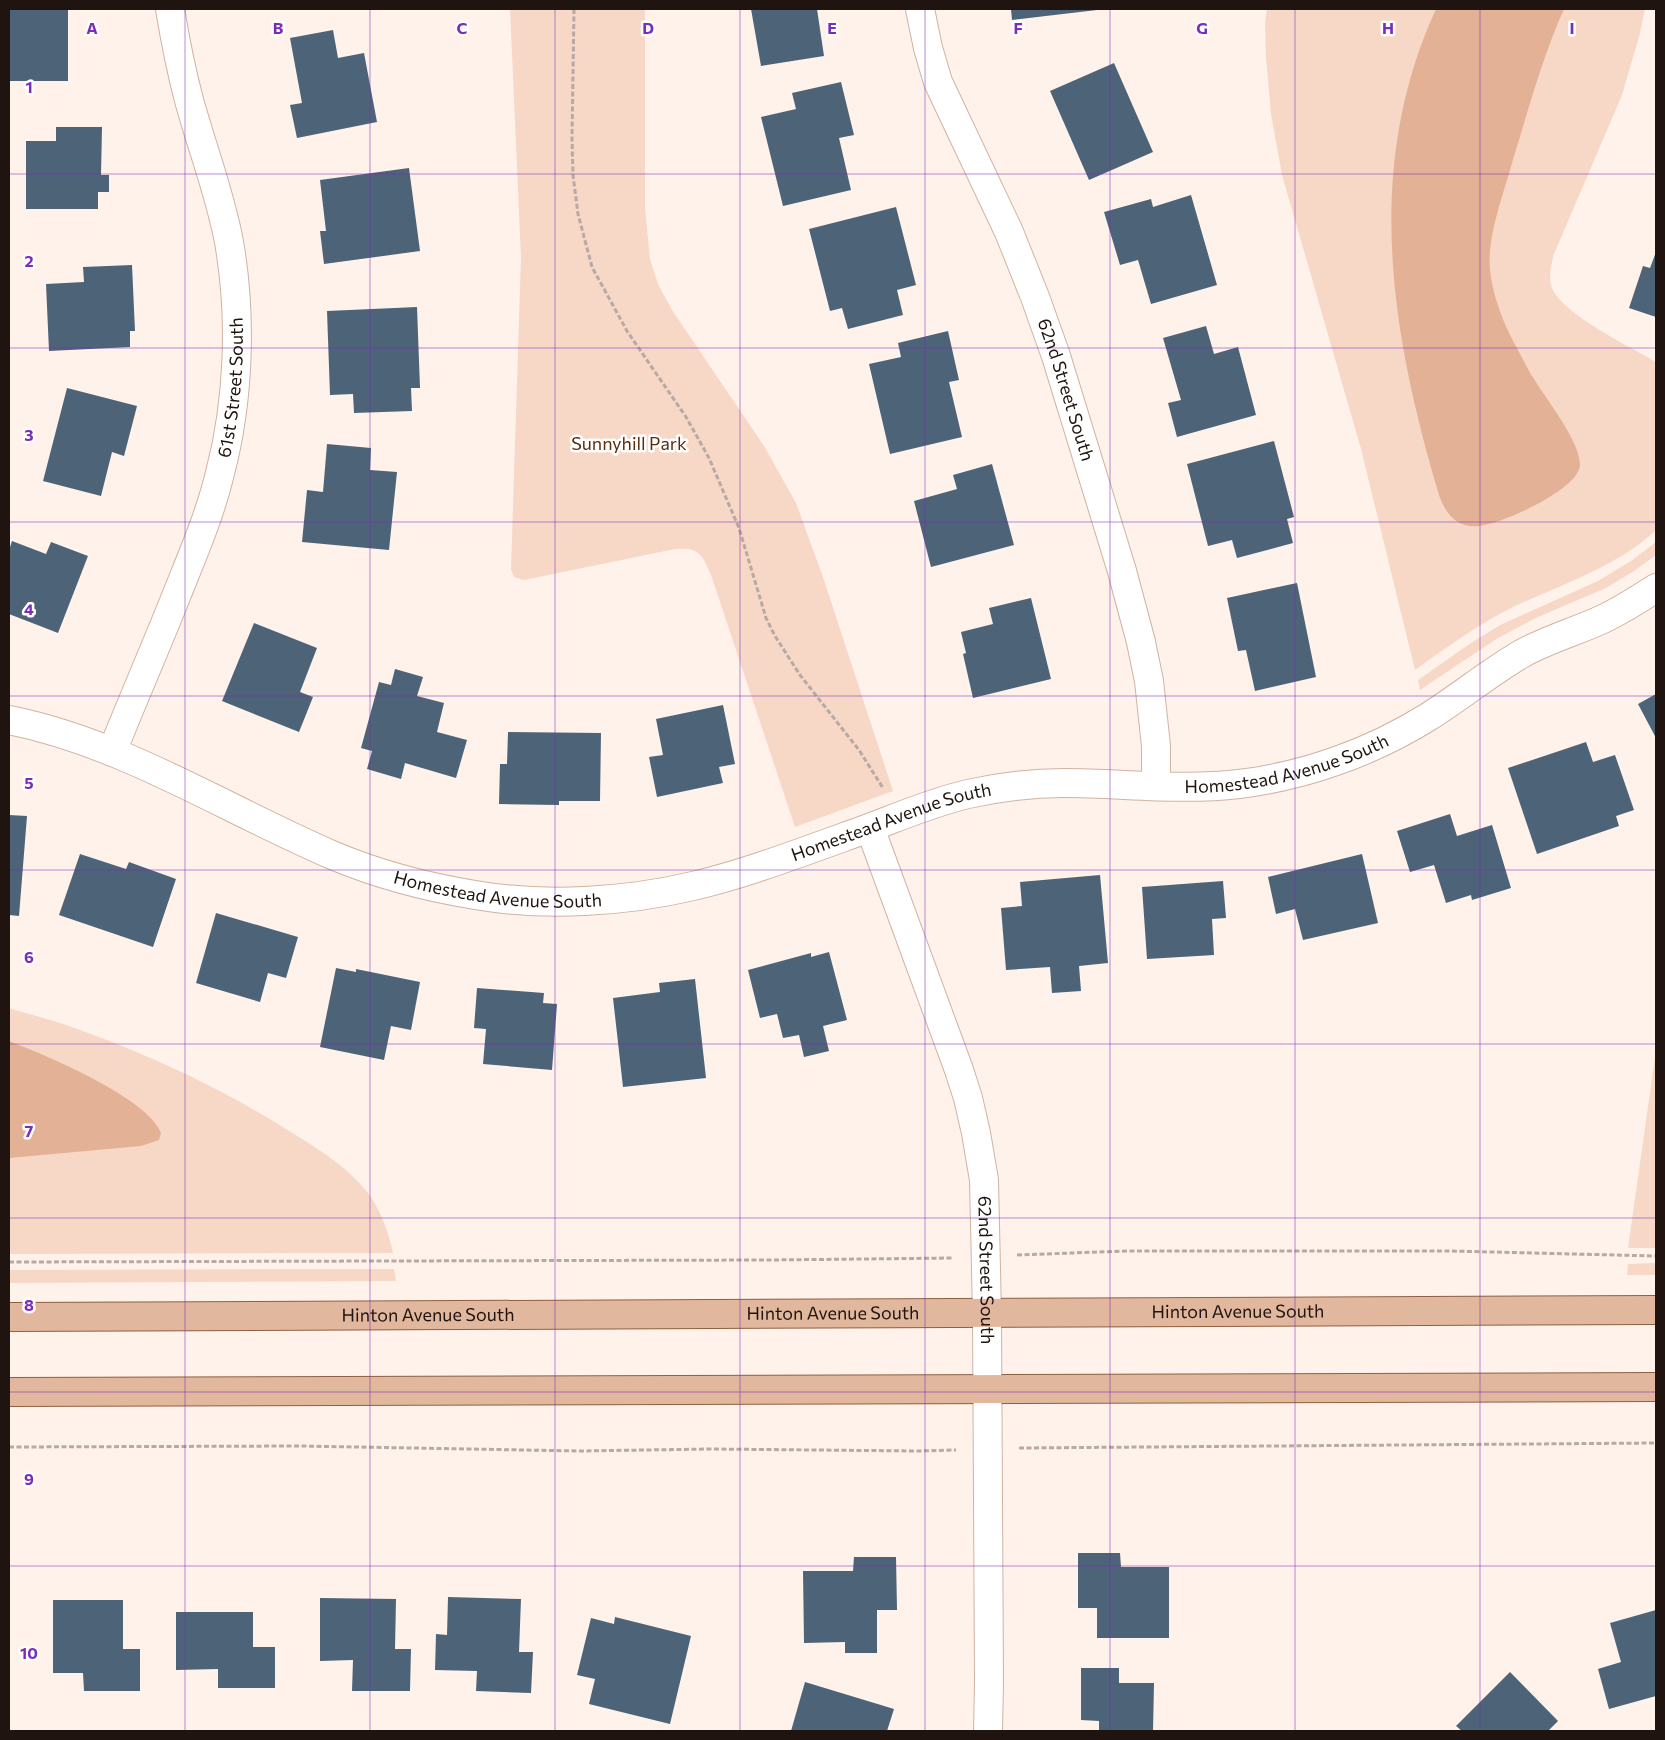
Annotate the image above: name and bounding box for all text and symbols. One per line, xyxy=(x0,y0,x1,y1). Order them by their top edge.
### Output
text: A xyxy=(86,18,98,37)
text: B xyxy=(273,18,284,37)
text: C xyxy=(457,18,468,37)
text: D xyxy=(642,18,654,37)
text: E xyxy=(827,18,837,37)
text: F xyxy=(1013,18,1023,37)
text: G xyxy=(1196,18,1208,37)
text: H xyxy=(1382,18,1394,37)
text: I xyxy=(1569,18,1575,37)
text: 1 xyxy=(25,77,33,96)
text: 2 xyxy=(24,251,34,270)
street label: 62nd Street South xyxy=(1033,315,1100,464)
street label: 61st Street South xyxy=(212,317,247,460)
text: 3 xyxy=(24,425,34,444)
park label: Sunnyhill Park xyxy=(571,432,687,454)
text: 4 xyxy=(24,599,34,618)
street label: Homestead Avenue South xyxy=(1184,729,1392,797)
text: 5 xyxy=(24,773,34,792)
street label: Homestead Avenue South xyxy=(788,778,993,865)
street label: Homestead Avenue South xyxy=(391,865,603,912)
text: 6 xyxy=(24,947,34,966)
text: 7 xyxy=(25,1121,34,1140)
street label: 62nd Street South xyxy=(974,1196,999,1344)
text: 8 xyxy=(24,1295,34,1314)
street label: Hinton Avenue South xyxy=(1152,1299,1324,1322)
street label: Hinton Avenue South xyxy=(747,1301,919,1324)
street label: Hinton Avenue South xyxy=(342,1303,514,1326)
text: 9 xyxy=(24,1469,34,1488)
text: 10 xyxy=(20,1643,38,1662)

